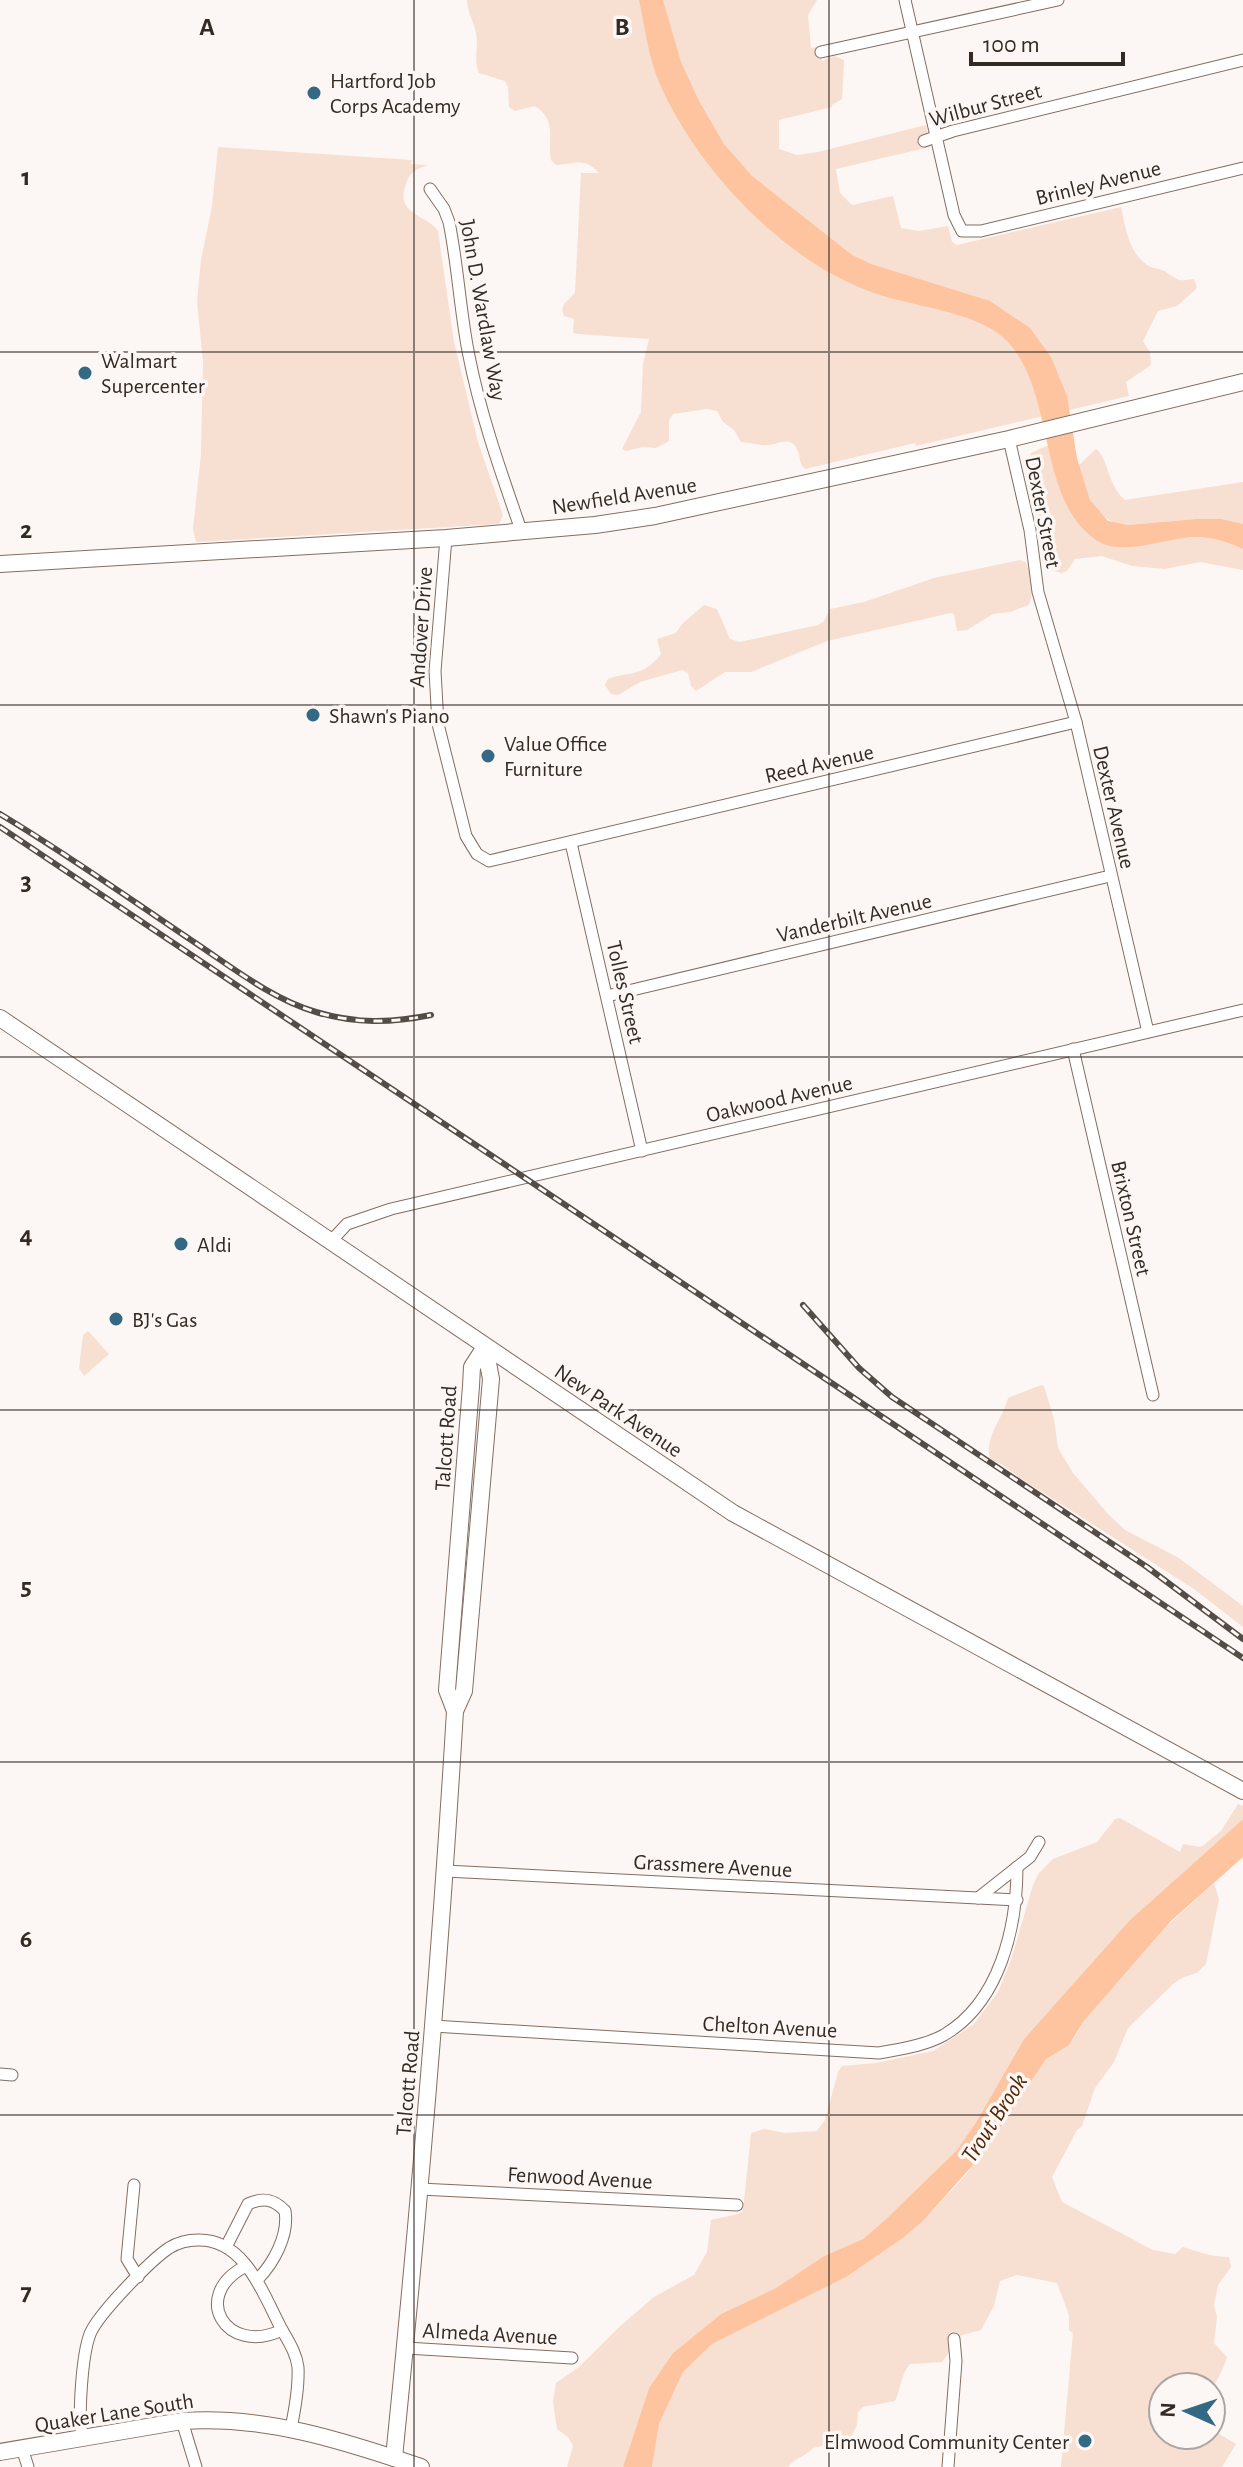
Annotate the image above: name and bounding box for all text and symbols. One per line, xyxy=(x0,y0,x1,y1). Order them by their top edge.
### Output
text: A xyxy=(199,14,215,40)
text: B xyxy=(614,14,630,40)
scale bar xyxy=(971,16,1123,66)
text: 100 m xyxy=(983,33,1040,57)
place label: Hartford Job Corps Academy xyxy=(330,70,461,117)
street label: Wilbur Street xyxy=(927,79,1044,131)
marker: Hartford Job Corps Academy xyxy=(305,84,323,102)
street label: Brinley Avenue xyxy=(1033,157,1163,209)
text: 1 xyxy=(21,164,31,190)
street label: John D. Wardlaw Way xyxy=(456,218,510,403)
place label: Walmart Supercenter xyxy=(101,350,205,397)
marker: Walmart Supercenter xyxy=(76,364,94,382)
street label: Dexter Street xyxy=(1021,454,1065,570)
street label: Newfield Avenue xyxy=(550,474,698,518)
text: 2 xyxy=(20,517,32,543)
street label: Andover Drive xyxy=(406,566,436,688)
place label: Shawn's Piano xyxy=(329,705,450,727)
marker: Shawn's Piano xyxy=(304,706,322,724)
place label: Value Office Furniture xyxy=(504,733,607,780)
street label: Reed Avenue xyxy=(763,741,876,787)
street label: Dexter Avenue xyxy=(1089,744,1139,871)
marker: Value Office Furniture xyxy=(479,747,497,765)
text: 3 xyxy=(20,869,32,895)
street label: Vanderbilt Avenue xyxy=(775,889,934,946)
street label: Tolles Street xyxy=(603,939,648,1046)
street label: Oakwood Avenue xyxy=(704,1071,855,1127)
street label: Brixton Street xyxy=(1107,1158,1155,1278)
text: 4 xyxy=(19,1222,33,1248)
place label: Aldi xyxy=(197,1234,232,1256)
marker: Aldi xyxy=(172,1235,190,1253)
place label: BJ's Gas xyxy=(132,1309,197,1331)
marker: BJ's Gas xyxy=(107,1310,125,1328)
street label: New Park Avenue xyxy=(551,1360,686,1462)
street label: Talcott Road xyxy=(431,1385,461,1492)
text: 5 xyxy=(20,1574,32,1600)
street label: Grassmere Avenue xyxy=(633,1851,793,1881)
text: 6 xyxy=(20,1926,32,1952)
street label: Chelton Avenue xyxy=(702,2012,838,2042)
street label: Talcott Road xyxy=(392,2030,424,2137)
water label: Trout Brook xyxy=(957,2070,1032,2167)
street label: Fenwood Avenue xyxy=(507,2163,653,2193)
text: 7 xyxy=(20,2279,32,2305)
street label: Almeda Avenue xyxy=(422,2319,558,2349)
north arrow xyxy=(1147,2371,1227,2451)
street label: Quaker Lane South xyxy=(33,2390,195,2436)
text: N xyxy=(1157,2402,1179,2418)
place label: Elmwood Community Center xyxy=(824,2431,1069,2453)
marker: Elmwood Community Center xyxy=(1076,2432,1094,2450)

